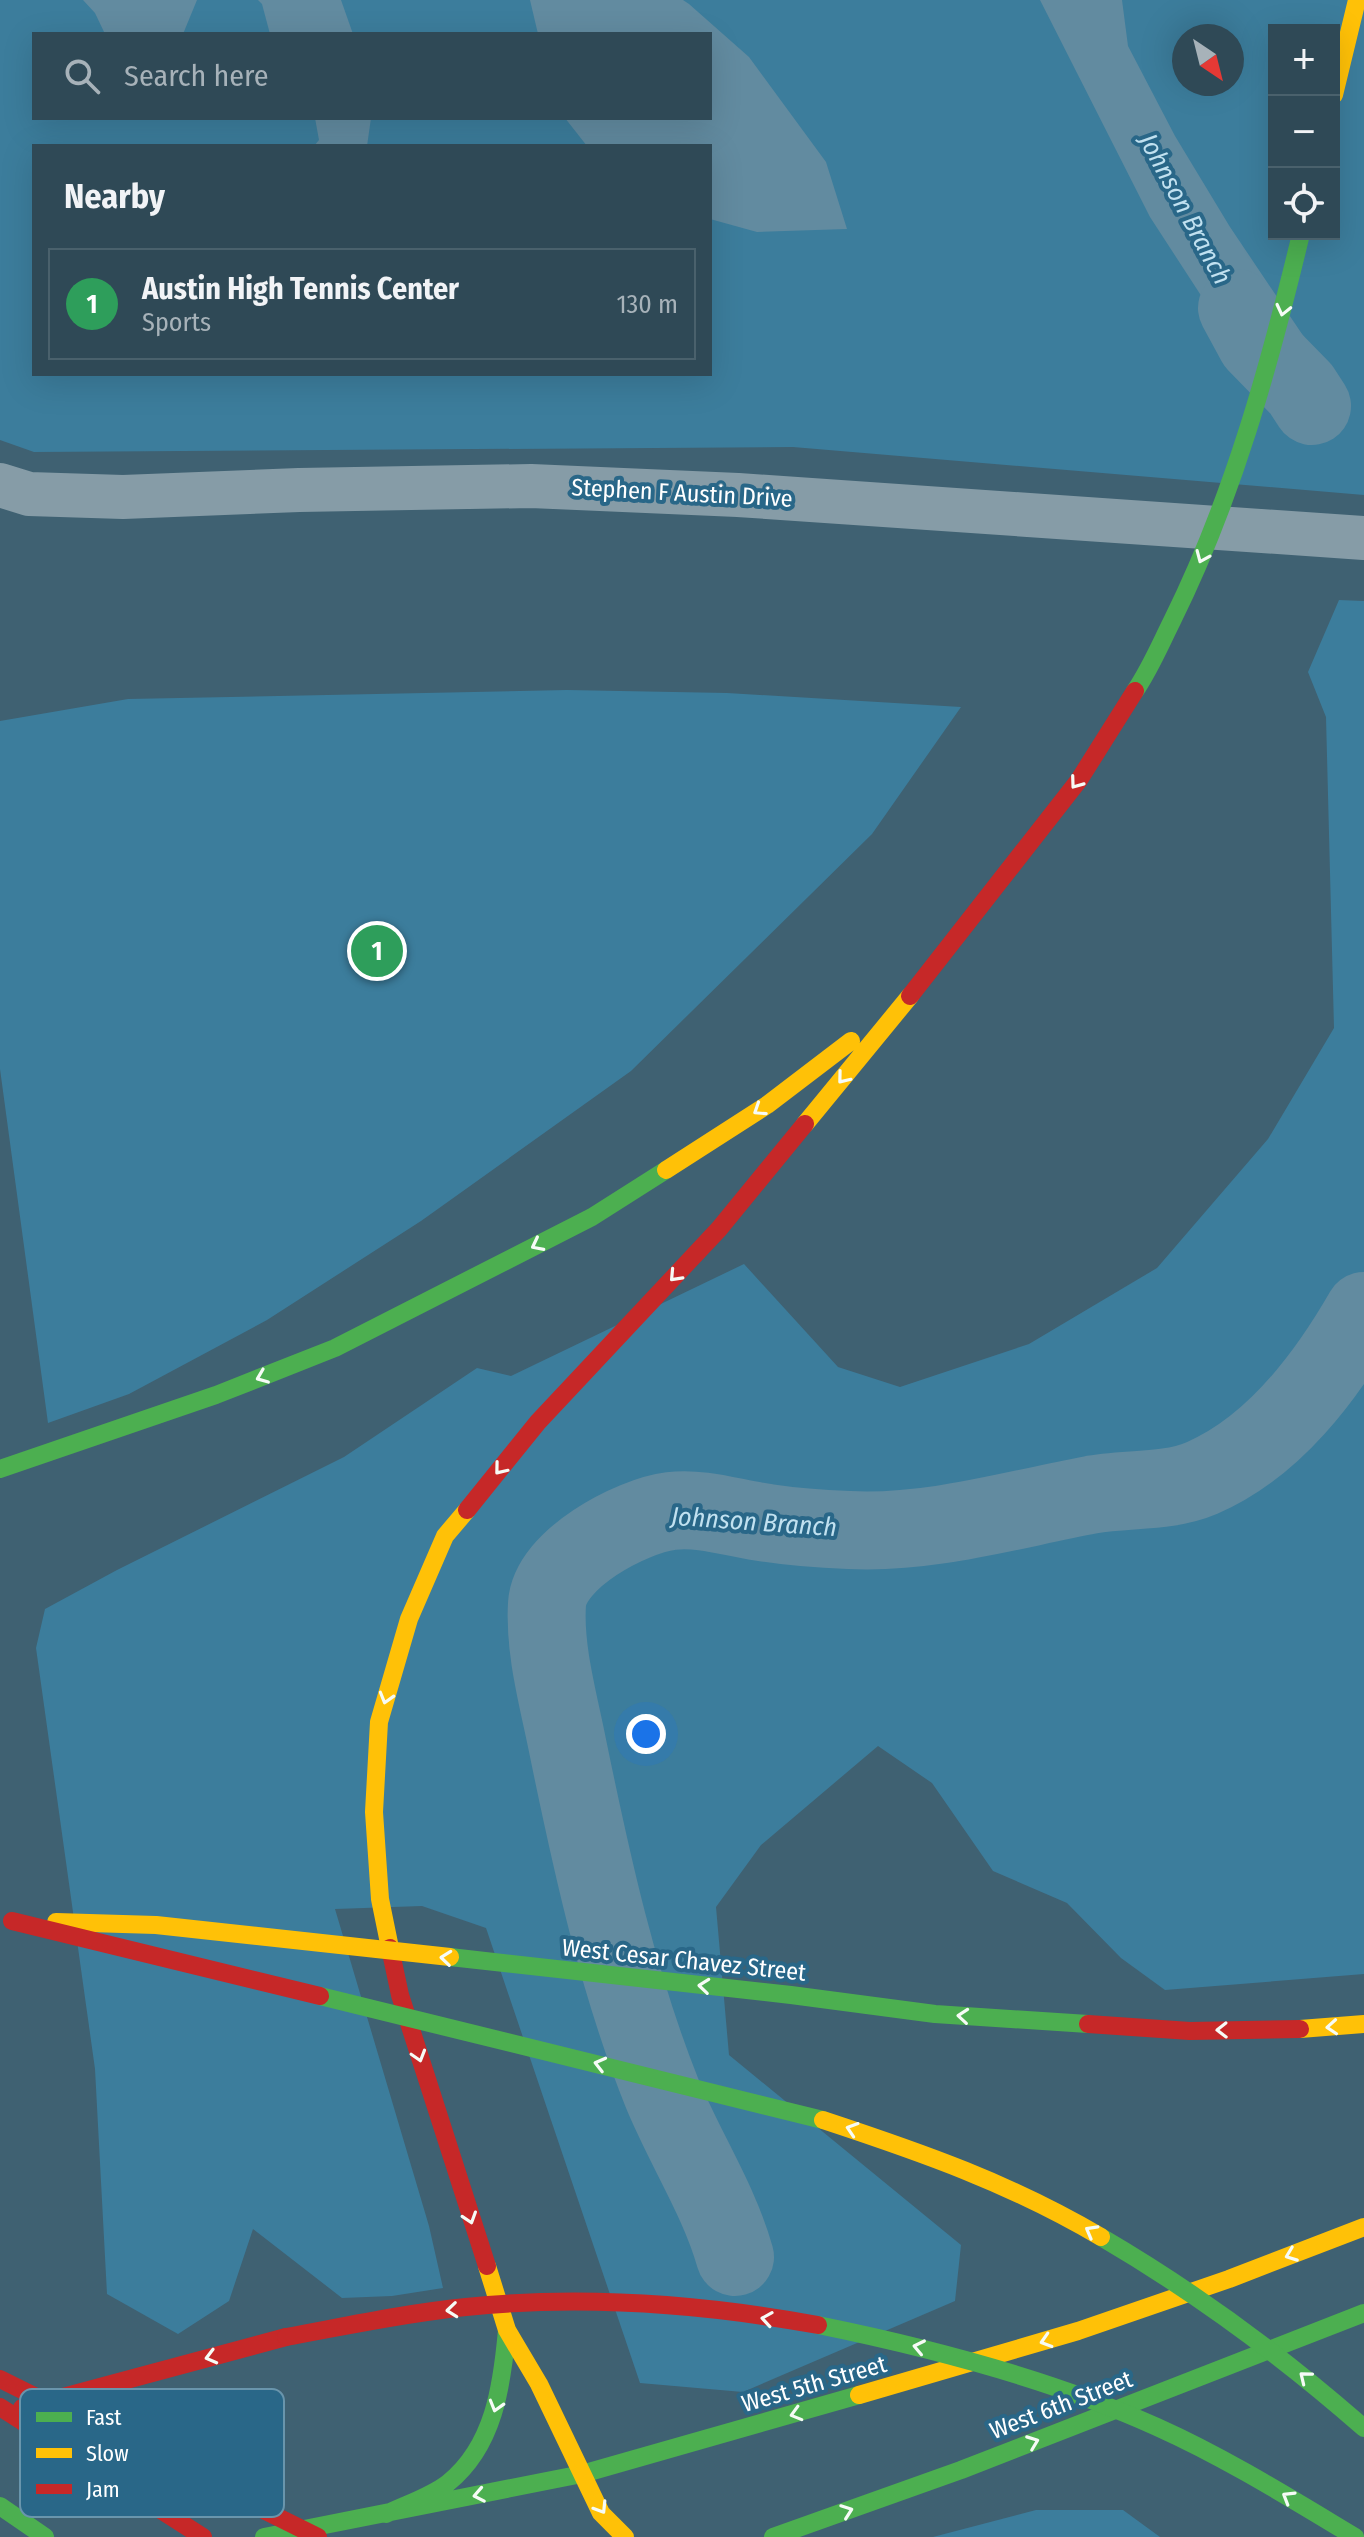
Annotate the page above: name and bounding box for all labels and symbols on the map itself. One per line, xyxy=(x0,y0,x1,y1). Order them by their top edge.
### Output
north arrow xyxy=(1172,24,1244,96)
water label: Johnson Branch xyxy=(1131,126,1238,290)
one-way arrow xyxy=(1275,303,1292,316)
street label: Stephen F Austin Drive xyxy=(571,473,793,513)
one-way arrow xyxy=(1195,548,1211,563)
one-way arrow xyxy=(1071,775,1085,789)
pin: 1 xyxy=(351,921,403,981)
one-way arrow xyxy=(838,1069,853,1083)
one-way arrow xyxy=(753,1101,767,1116)
one-way arrow xyxy=(530,1236,545,1251)
one-way arrow xyxy=(669,1267,684,1281)
one-way arrow xyxy=(256,1367,270,1383)
one-way arrow xyxy=(496,1459,510,1474)
water label: Johnson Branch xyxy=(668,1501,838,1543)
one-way arrow xyxy=(379,1691,395,1705)
your location xyxy=(626,1714,666,1754)
street label: West Cesar Chavez Street xyxy=(561,1933,808,1987)
one-way arrow xyxy=(439,1949,452,1966)
one-way arrow xyxy=(697,1977,710,1994)
one-way arrow xyxy=(956,2008,969,2025)
one-way arrow xyxy=(1325,2018,1338,2035)
one-way arrow xyxy=(1215,2021,1228,2039)
one-way arrow xyxy=(410,2049,426,2063)
one-way arrow xyxy=(594,2056,608,2073)
one-way arrow xyxy=(846,2123,860,2139)
one-way arrow xyxy=(461,2210,477,2224)
one-way arrow xyxy=(1084,2225,1099,2240)
one-way arrow xyxy=(1285,2245,1299,2262)
one-way arrow xyxy=(445,2301,458,2318)
one-way arrow xyxy=(760,2311,774,2328)
one-way arrow xyxy=(1040,2332,1053,2348)
one-way arrow xyxy=(912,2339,926,2356)
one-way arrow xyxy=(204,2348,218,2364)
street label: West 5th Street xyxy=(738,2350,890,2418)
street label: West 6th Street xyxy=(986,2365,1136,2445)
one-way arrow xyxy=(1299,2372,1314,2386)
legend xyxy=(20,2389,284,2517)
one-way arrow xyxy=(489,2399,505,2413)
text: Fast xyxy=(86,2404,122,2431)
one-way arrow xyxy=(790,2405,804,2421)
one-way arrow xyxy=(1025,2435,1039,2452)
text: Slow xyxy=(86,2440,129,2467)
text: Jam xyxy=(86,2476,120,2503)
one-way arrow xyxy=(472,2486,486,2503)
one-way arrow xyxy=(1282,2491,1297,2506)
one-way arrow xyxy=(591,2499,606,2514)
one-way arrow xyxy=(839,2504,853,2520)

